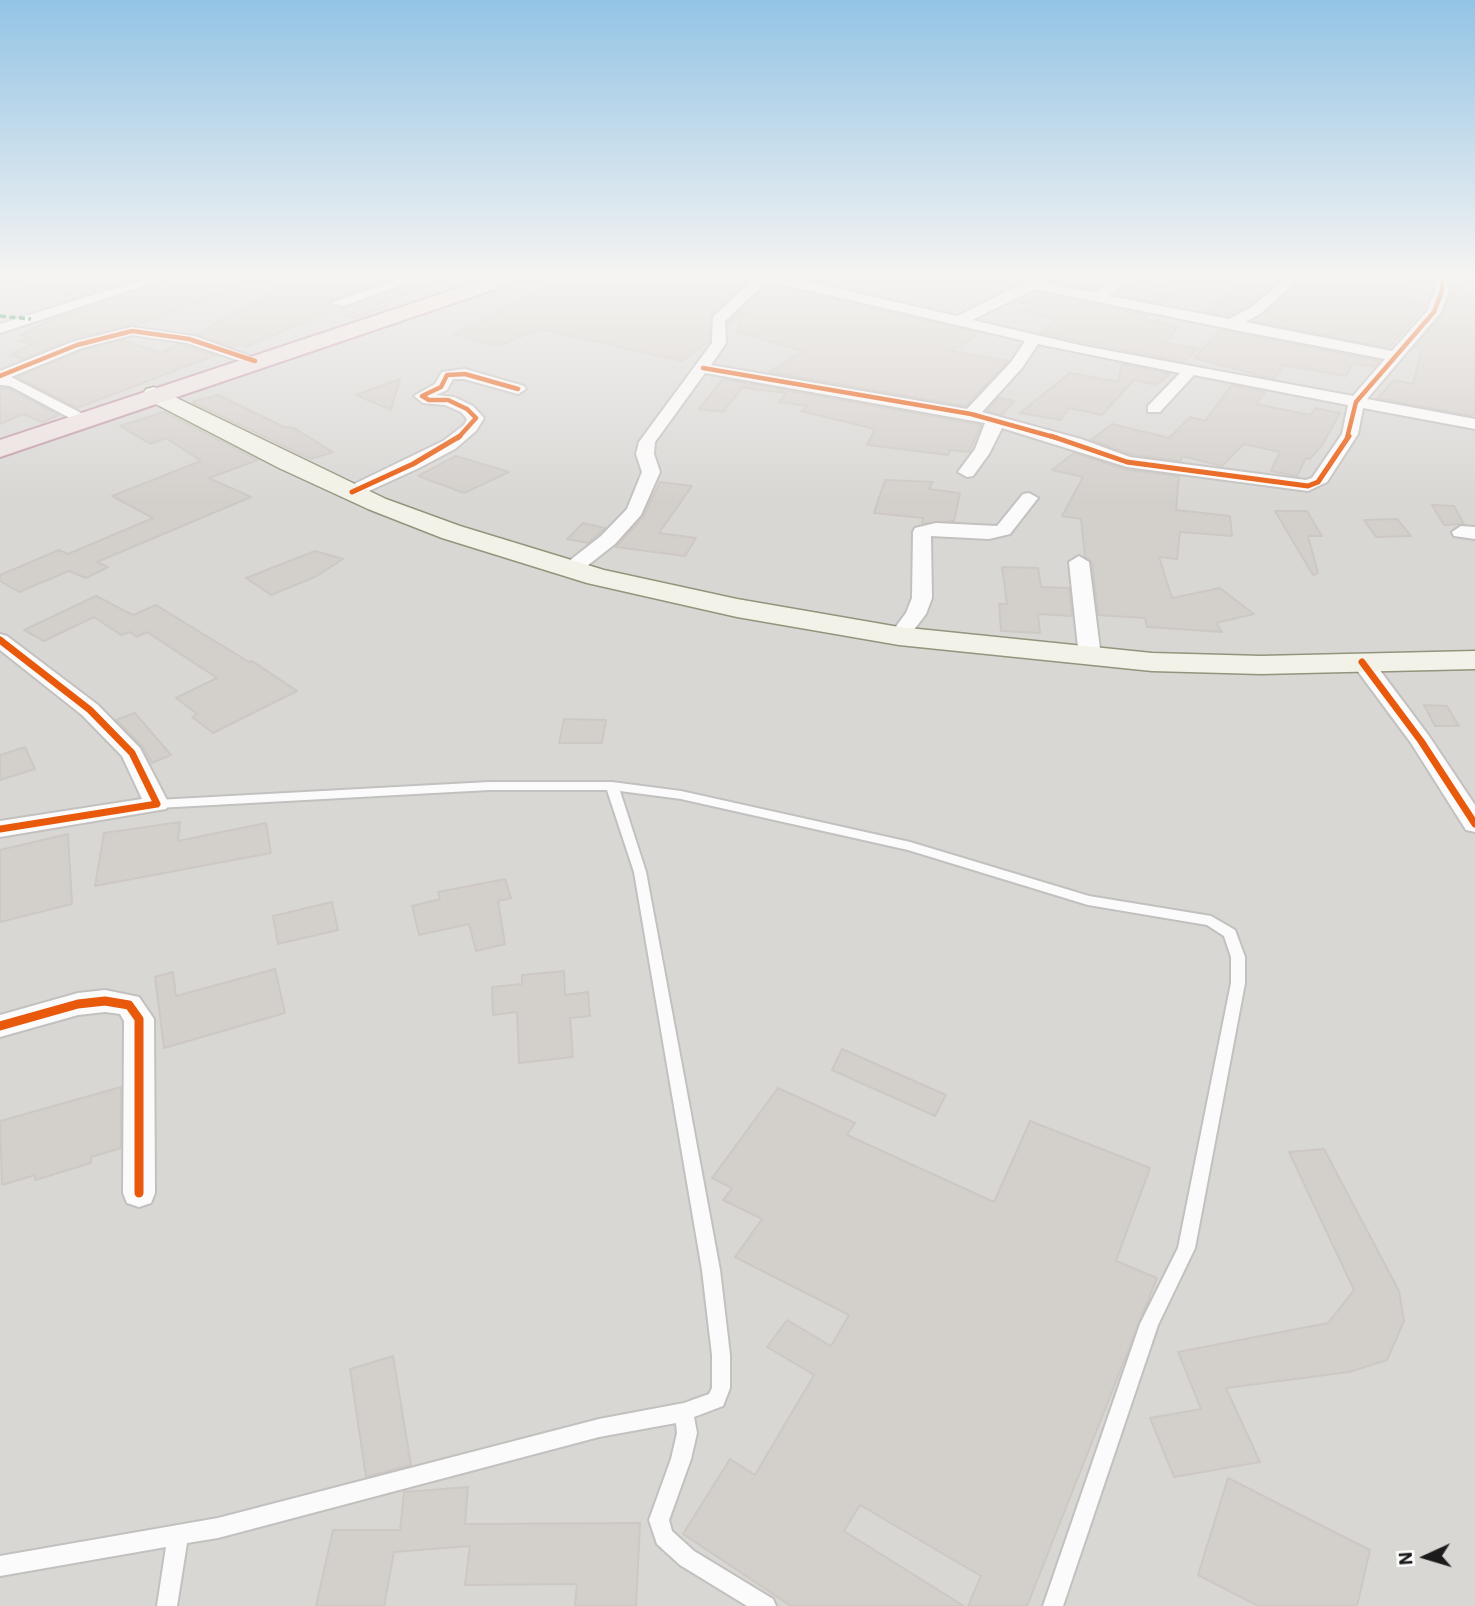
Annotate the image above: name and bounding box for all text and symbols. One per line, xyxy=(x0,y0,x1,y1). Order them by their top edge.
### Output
north arrow xyxy=(1391,1522,1461,1592)
text: N xyxy=(1393,1551,1418,1566)

